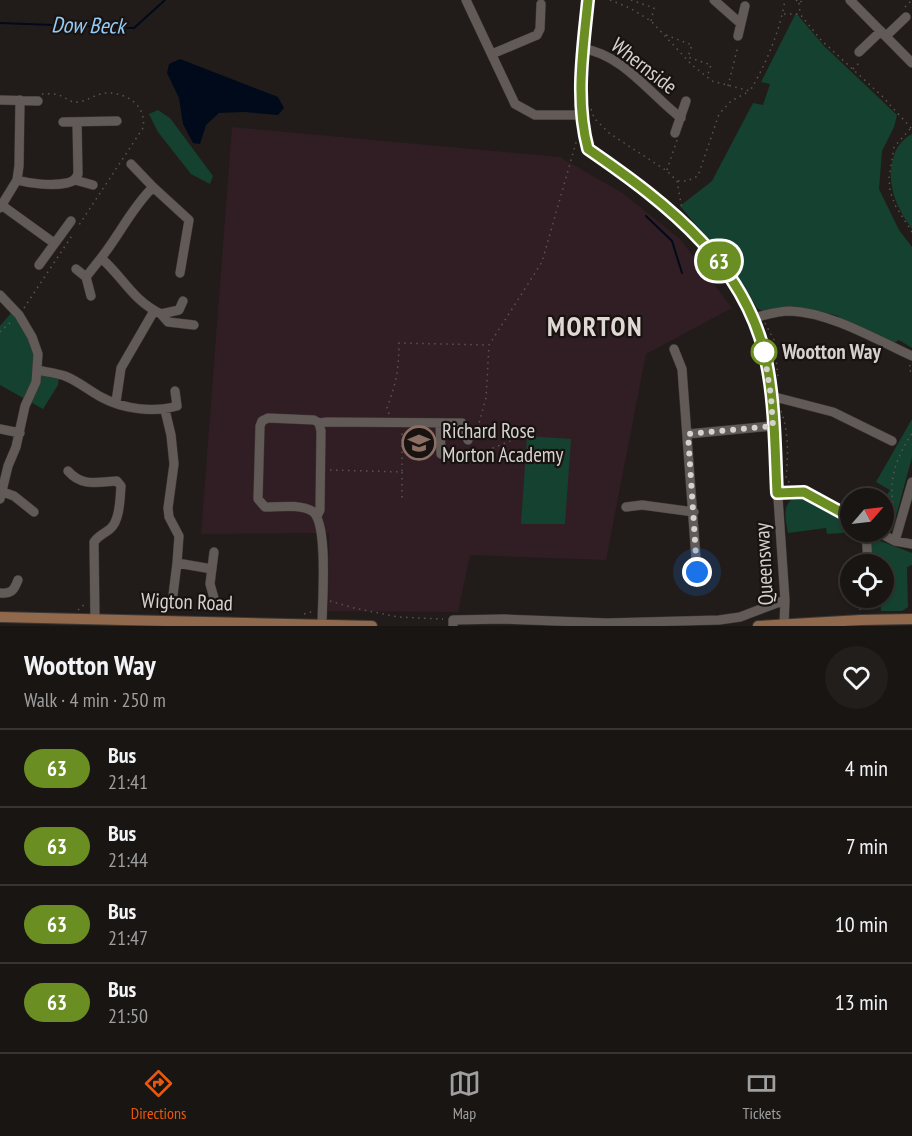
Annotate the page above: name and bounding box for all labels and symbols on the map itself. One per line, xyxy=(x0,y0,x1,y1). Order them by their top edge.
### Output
water label: Dow Beck xyxy=(51,10,128,40)
street label: Whernside xyxy=(606,31,683,100)
line badge: 63 xyxy=(692,242,746,280)
district label: MORTON xyxy=(547,309,643,343)
place label: Wootton Way xyxy=(781,338,881,365)
marker: Wootton Way xyxy=(751,339,777,365)
place label: Richard Rose Morton Academy xyxy=(442,417,564,468)
school or university icon: Richard Rose Morton Academy xyxy=(401,425,437,461)
north arrow xyxy=(840,488,894,542)
street label: Queensway xyxy=(748,522,779,606)
your location xyxy=(682,557,712,587)
street label: Wigton Road xyxy=(141,586,233,617)

